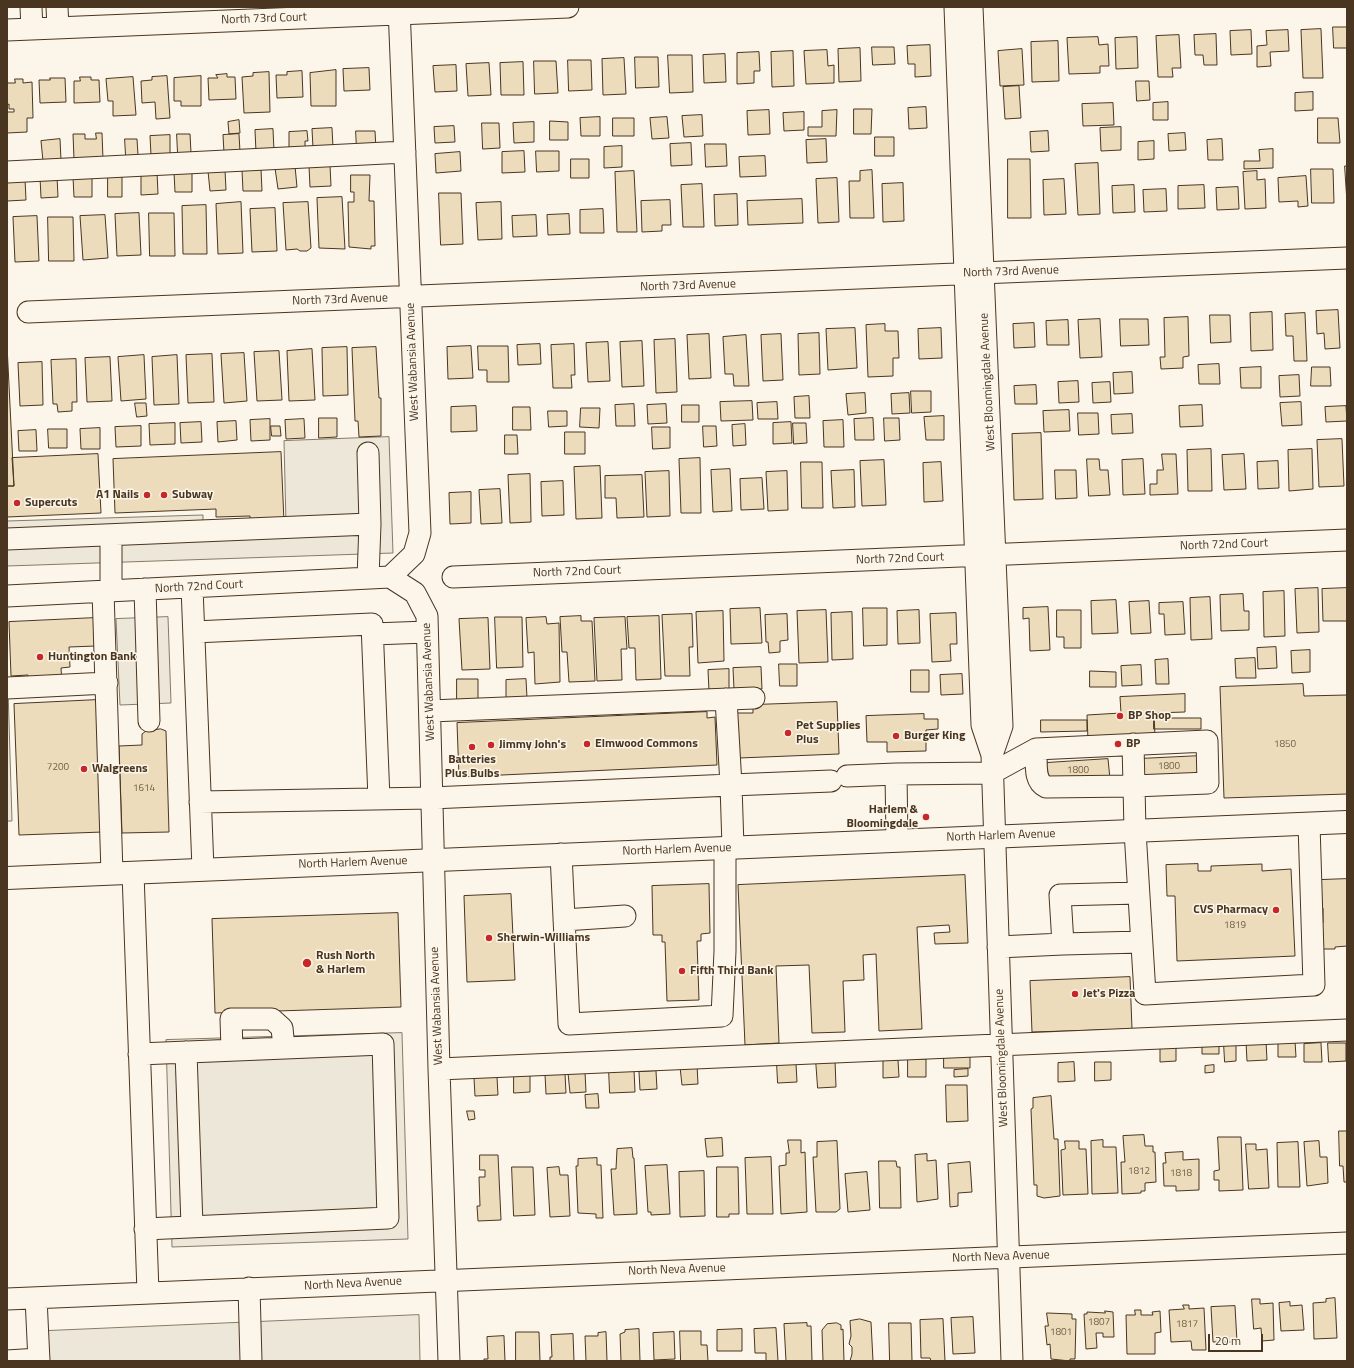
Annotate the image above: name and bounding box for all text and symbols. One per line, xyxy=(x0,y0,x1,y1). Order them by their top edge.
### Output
street label: North 73rd Court xyxy=(221,10,307,28)
street label: North 73rd Avenue xyxy=(963,263,1059,281)
street label: North 73rd Avenue xyxy=(640,277,736,295)
street label: North 73rd Avenue xyxy=(292,291,388,309)
street label: West Wabansia Avenue xyxy=(404,303,422,421)
street label: West Bloomingdale Avenue xyxy=(977,313,999,451)
place label: A1 Nails xyxy=(96,488,139,502)
place label: Subway xyxy=(172,488,213,502)
marker: A1 Nails xyxy=(142,490,152,500)
marker: Subway xyxy=(159,490,169,500)
place label: Supercuts xyxy=(25,496,77,510)
marker: Supercuts xyxy=(12,498,22,508)
street label: North 72nd Court xyxy=(1180,536,1268,554)
street label: North 72nd Court xyxy=(856,550,944,568)
street label: North 72nd Court xyxy=(533,563,621,581)
street label: North 72nd Court xyxy=(155,578,243,596)
street label: West Wabansia Avenue xyxy=(420,623,438,741)
place label: Huntington Bank xyxy=(48,650,136,664)
marker: Huntington Bank xyxy=(35,652,45,662)
place label: BP Shop xyxy=(1128,709,1171,723)
marker: BP Shop xyxy=(1115,711,1125,721)
place label: Pet Supplies Plus xyxy=(796,719,861,747)
marker: Pet Supplies Plus xyxy=(783,728,793,738)
place label: Burger King xyxy=(904,729,965,743)
marker: Burger King xyxy=(891,731,901,741)
place label: Elmwood Commons xyxy=(595,737,698,751)
place label: BP xyxy=(1126,737,1140,751)
place label: Jimmy John's xyxy=(499,738,566,752)
marker: Elmwood Commons xyxy=(582,739,592,749)
marker: BP xyxy=(1113,739,1123,749)
house number: 1850 xyxy=(1274,739,1296,751)
marker: Jimmy John's xyxy=(486,740,496,750)
marker: Batteries Plus Bulbs xyxy=(467,742,477,752)
place label: Batteries Plus Bulbs xyxy=(445,753,499,781)
house number: 1800 xyxy=(1158,761,1180,773)
house number: 7200 xyxy=(47,762,69,774)
place label: Walgreens xyxy=(92,762,148,776)
marker: Walgreens xyxy=(79,764,89,774)
house number: 1800 xyxy=(1067,765,1089,777)
house number: 1614 xyxy=(133,783,155,795)
place label: Harlem & Bloomingdale xyxy=(846,803,918,831)
marker: Harlem & Bloomingdale xyxy=(921,812,931,822)
street label: North Harlem Avenue xyxy=(946,827,1056,845)
street label: North Harlem Avenue xyxy=(622,841,732,859)
street label: North Harlem Avenue xyxy=(298,854,408,872)
place label: CVS Pharmacy xyxy=(1193,903,1268,917)
marker: CVS Pharmacy xyxy=(1271,905,1281,915)
house number: 1819 xyxy=(1224,920,1246,932)
place label: Sherwin-Williams xyxy=(497,931,590,945)
marker: Sherwin-Williams xyxy=(484,933,494,943)
street label: West Wabansia Avenue xyxy=(428,947,446,1065)
place label: Rush North & Harlem xyxy=(316,949,375,977)
marker: Rush North & Harlem xyxy=(301,957,313,969)
place label: Fifth Third Bank xyxy=(690,964,773,978)
marker: Fifth Third Bank xyxy=(677,966,687,976)
place label: Jet's Pizza xyxy=(1083,987,1135,1001)
street label: West Bloomingdale Avenue xyxy=(992,989,1012,1127)
marker: Jet's Pizza xyxy=(1070,989,1080,999)
house number: 1812 xyxy=(1128,1166,1150,1178)
house number: 1818 xyxy=(1170,1168,1192,1180)
street label: North Neva Avenue xyxy=(952,1248,1050,1266)
street label: North Neva Avenue xyxy=(628,1261,726,1279)
street label: North Neva Avenue xyxy=(304,1274,402,1294)
house number: 1807 xyxy=(1088,1317,1110,1329)
house number: 1817 xyxy=(1176,1319,1198,1331)
scale bar xyxy=(1210,1326,1265,1352)
house number: 1801 xyxy=(1050,1327,1072,1339)
text: 20 m xyxy=(1215,1331,1241,1350)

